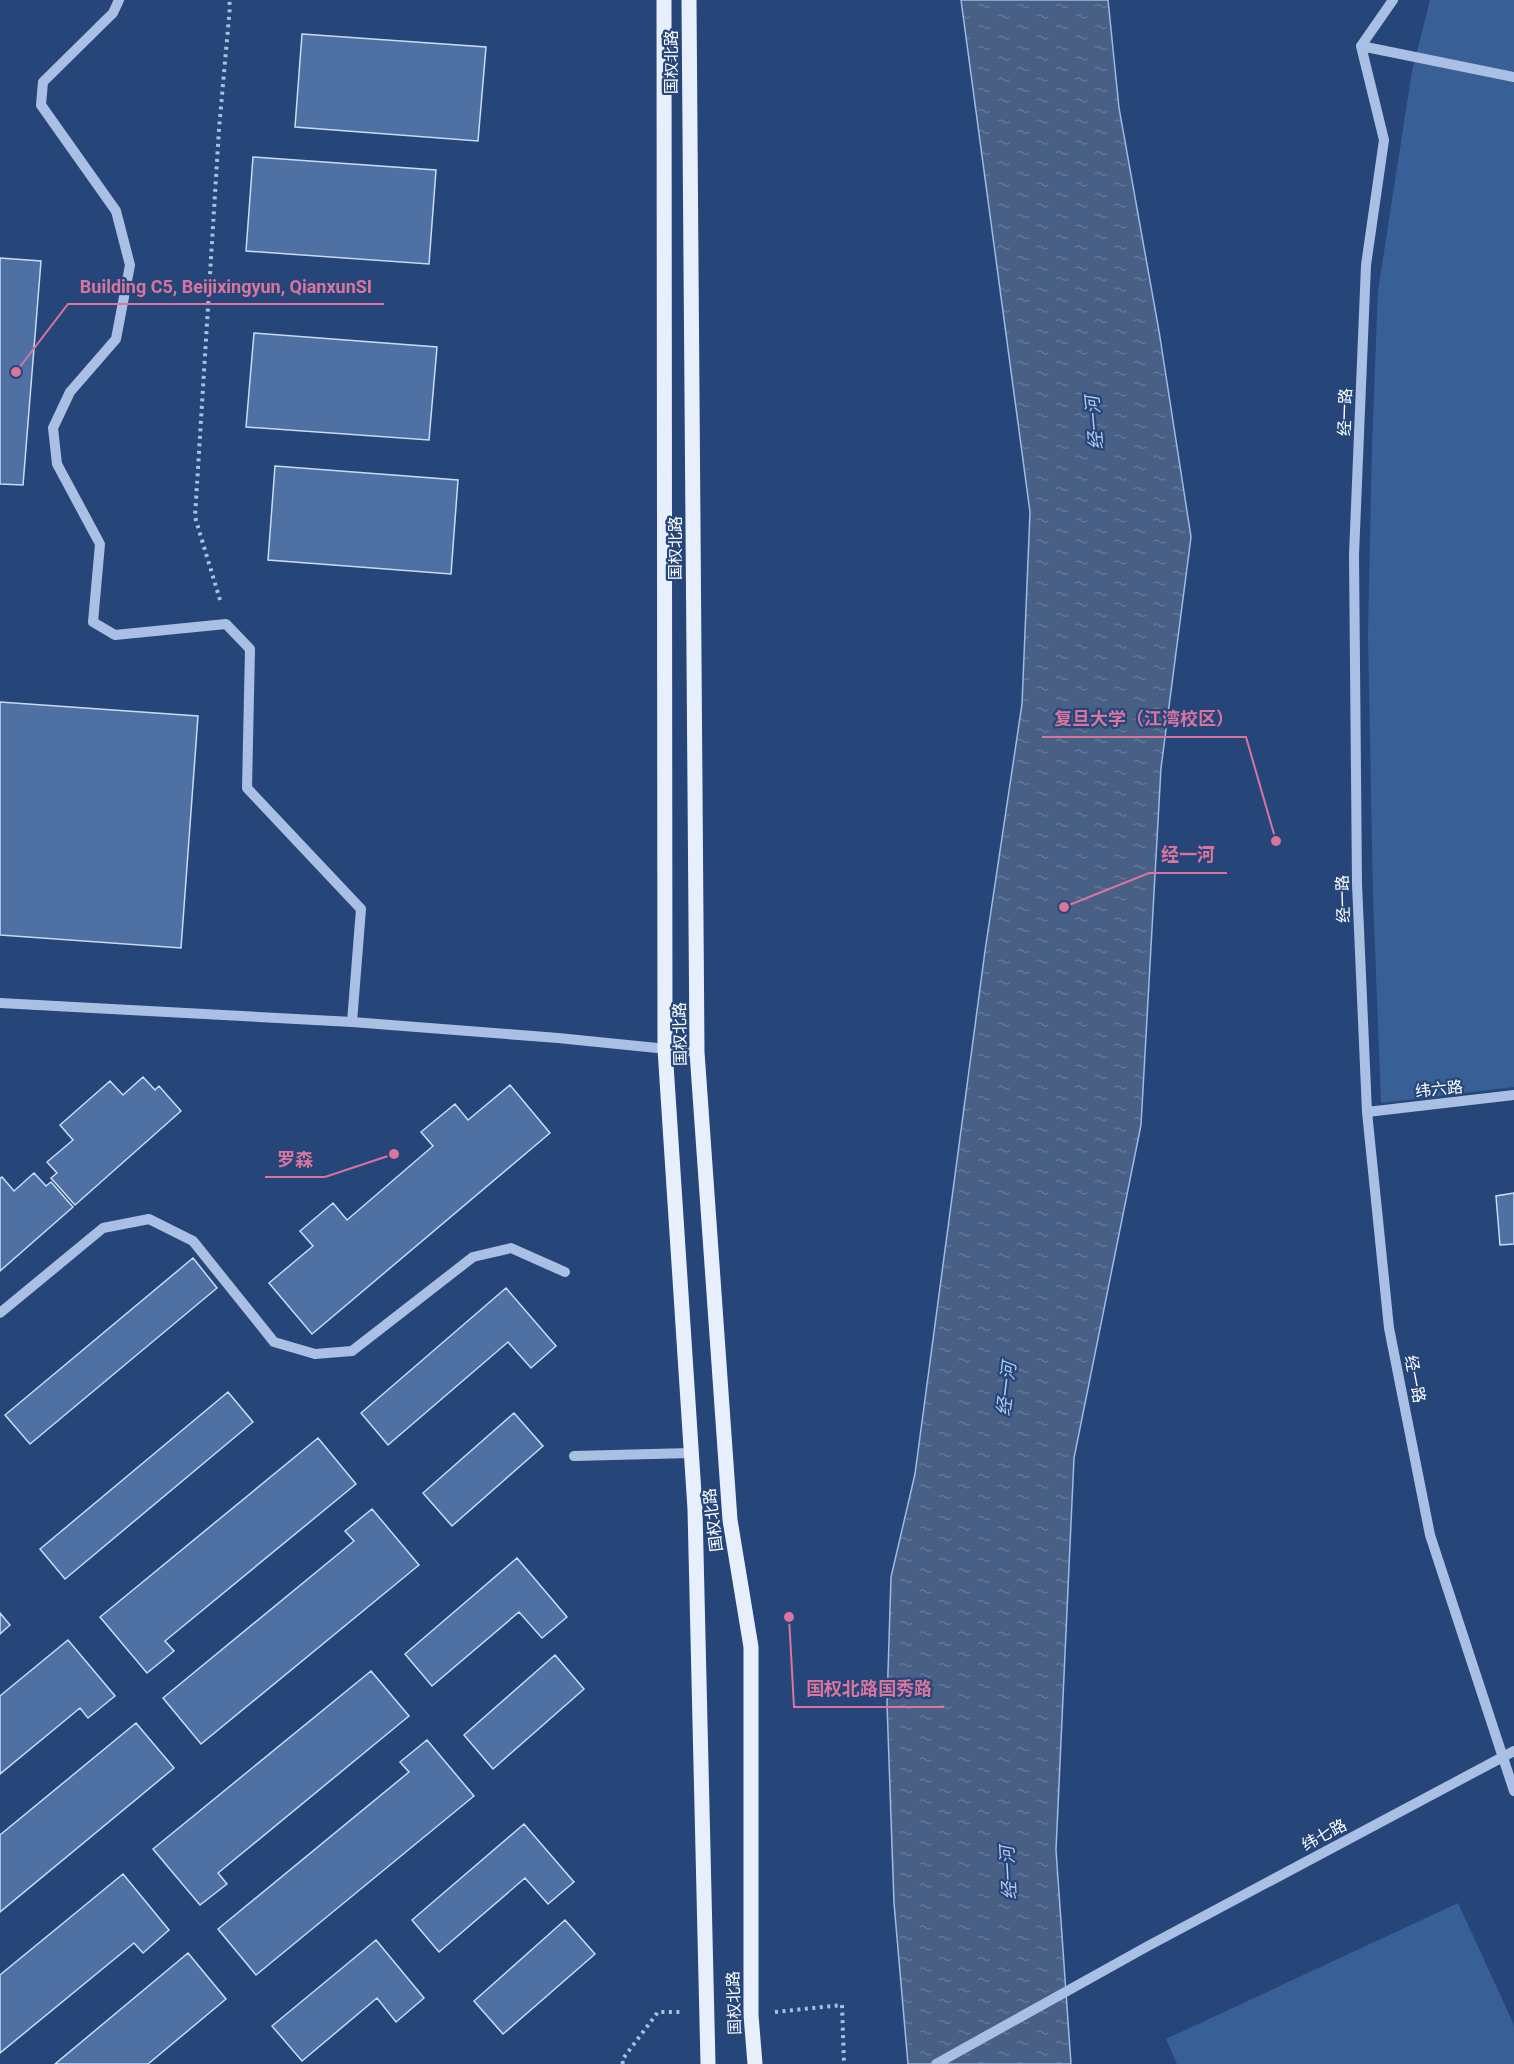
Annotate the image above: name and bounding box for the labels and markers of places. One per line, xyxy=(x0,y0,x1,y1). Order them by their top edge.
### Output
callout: Building C5, Beijixingyun, QianxunSI xyxy=(68,268,384,304)
callout: 复旦大学（江湾校区） xyxy=(1042,701,1246,737)
callout: 经一河 xyxy=(1149,837,1227,873)
callout: 罗森 xyxy=(265,1141,325,1177)
callout: 国权北路国秀路 xyxy=(794,1671,944,1707)

